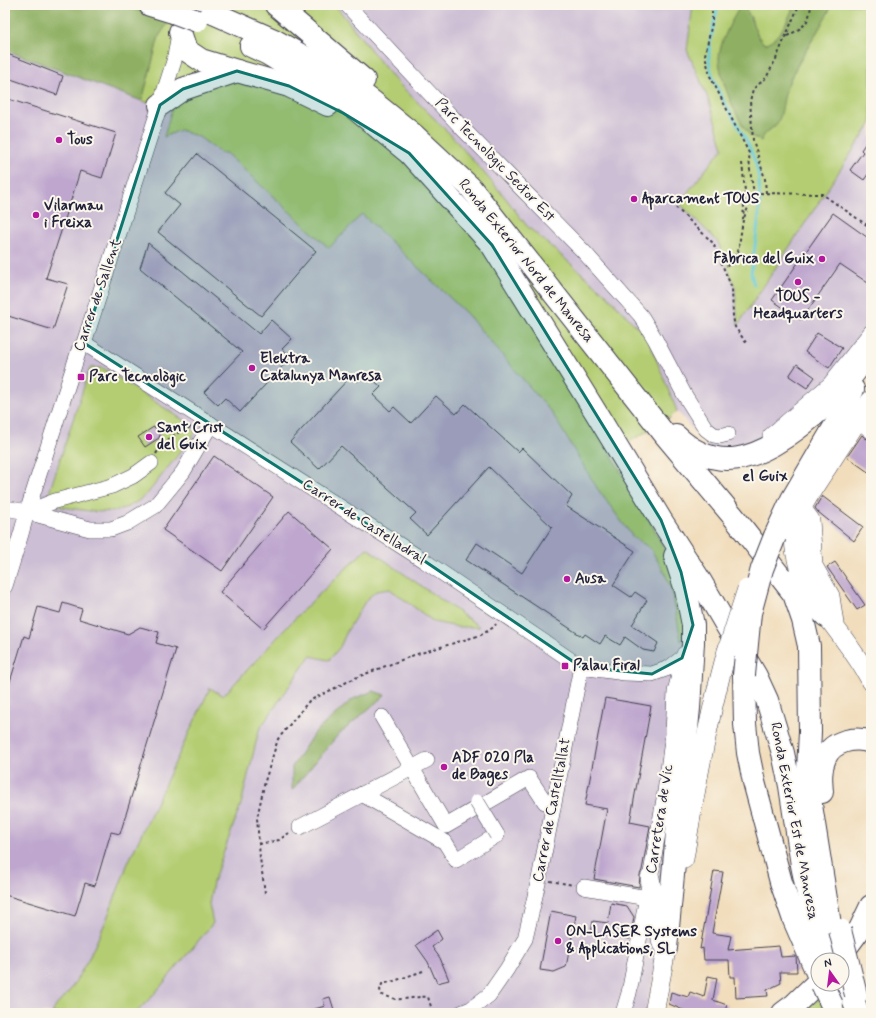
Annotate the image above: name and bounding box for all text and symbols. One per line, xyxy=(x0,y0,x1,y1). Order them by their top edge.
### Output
street label: Parc Tecnològic Sector Est xyxy=(430,94,560,227)
place label: Tous xyxy=(67,130,93,150)
marker: Tous xyxy=(54,135,64,145)
street label: Ronda Exterior Nord de Manresa xyxy=(454,175,599,347)
place label: Aparcament TOUS xyxy=(642,189,759,210)
marker: Aparcament TOUS xyxy=(629,194,639,204)
place label: Vilarmau i Freixa xyxy=(44,196,103,233)
marker: Vilarmau i Freixa xyxy=(31,210,41,220)
street label: Carrer de Sallent xyxy=(69,236,127,354)
place label: Fàbrica del Guix xyxy=(713,249,814,269)
marker: Fàbrica del Guix xyxy=(817,254,827,264)
marker: TOUS - Headquarters xyxy=(793,277,803,287)
place label: TOUS - Headquarters xyxy=(754,287,843,324)
place label: Elektra Catalunya Manresa xyxy=(260,349,382,386)
marker: Elektra Catalunya Manresa xyxy=(247,363,257,373)
place label: Parc Tecnològic xyxy=(89,367,186,388)
marker: Parc Tecnològic xyxy=(76,372,86,382)
place label: Sant Crist del Guix xyxy=(157,418,224,455)
marker: Sant Crist del Guix xyxy=(144,432,154,442)
district label: el Guix xyxy=(742,466,788,487)
street label: Carrer de Castelladral xyxy=(298,475,430,570)
place label: Ausa xyxy=(575,569,607,589)
marker: Ausa xyxy=(562,574,572,584)
place label: Palau Firal xyxy=(573,656,640,676)
marker: Palau Firal xyxy=(560,661,570,671)
street label: Ronda Exterior Est de Manresa xyxy=(765,721,823,922)
street label: Carrer de Castelltallat xyxy=(528,736,576,884)
place label: ADF 020 Pla de Bages xyxy=(452,748,534,787)
marker: ADF 020 Pla de Bages xyxy=(439,762,449,772)
street label: Carretera de Vic xyxy=(641,763,679,875)
place label: ON-LASER Systems & Applications, SL xyxy=(566,922,697,960)
marker: ON-LASER Systems & Applications, SL xyxy=(553,936,563,946)
north arrow xyxy=(810,952,850,992)
text: N xyxy=(823,956,833,971)

